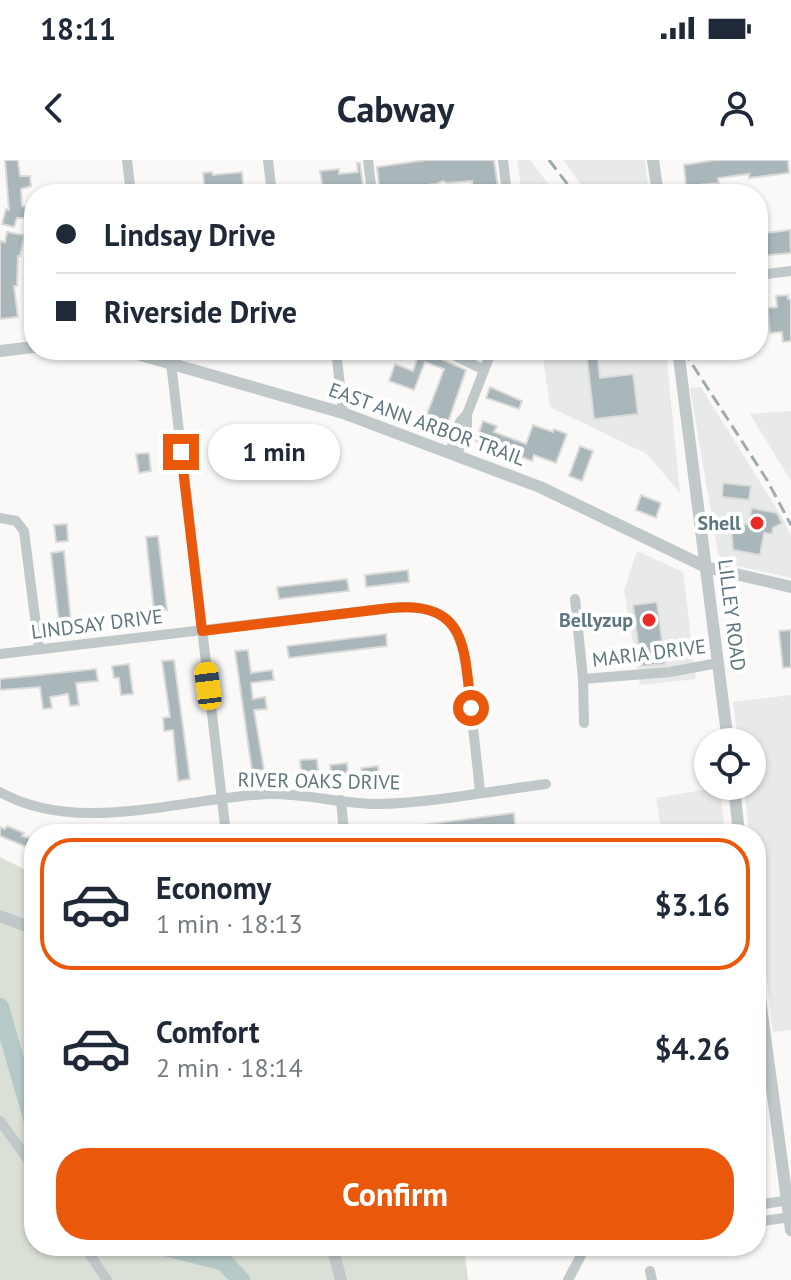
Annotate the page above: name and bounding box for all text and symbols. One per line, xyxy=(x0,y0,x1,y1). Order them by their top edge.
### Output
text: 18:11 xyxy=(40,9,116,48)
text: Cabway xyxy=(337,85,454,132)
icon: back xyxy=(32,86,76,130)
icon: person xyxy=(715,86,759,130)
text: Lindsay Drive xyxy=(104,215,276,254)
text: Riverside Drive xyxy=(104,292,297,331)
street label: EAST ANN ARBOR TRAIL xyxy=(325,376,529,472)
callout: 1 min xyxy=(209,424,341,480)
route end xyxy=(163,434,199,470)
text: 1 min xyxy=(242,435,306,468)
place label: Shell xyxy=(698,510,741,536)
marker: Shell xyxy=(748,514,766,532)
street label: LILLEY ROAD xyxy=(712,558,752,672)
street label: LINDSAY DRIVE xyxy=(30,603,164,645)
place label: Bellyzup xyxy=(559,607,633,633)
marker: Bellyzup xyxy=(640,611,658,629)
street label: MARIA DRIVE xyxy=(591,633,707,673)
car xyxy=(193,661,223,711)
route start xyxy=(453,690,489,726)
map controls xyxy=(694,728,766,800)
button: locate xyxy=(694,728,766,800)
street label: RIVER OAKS DRIVE xyxy=(237,767,401,795)
icon: car xyxy=(60,868,132,940)
text: Economy xyxy=(156,868,271,907)
text: $3.16 xyxy=(655,885,730,924)
text: 1 min · 18:13 xyxy=(156,907,303,940)
icon: car xyxy=(60,1012,132,1084)
text: Comfort xyxy=(156,1012,259,1051)
text: $4.26 xyxy=(655,1029,730,1068)
text: 2 min · 18:14 xyxy=(156,1051,303,1084)
button: Confirm xyxy=(56,1148,734,1240)

